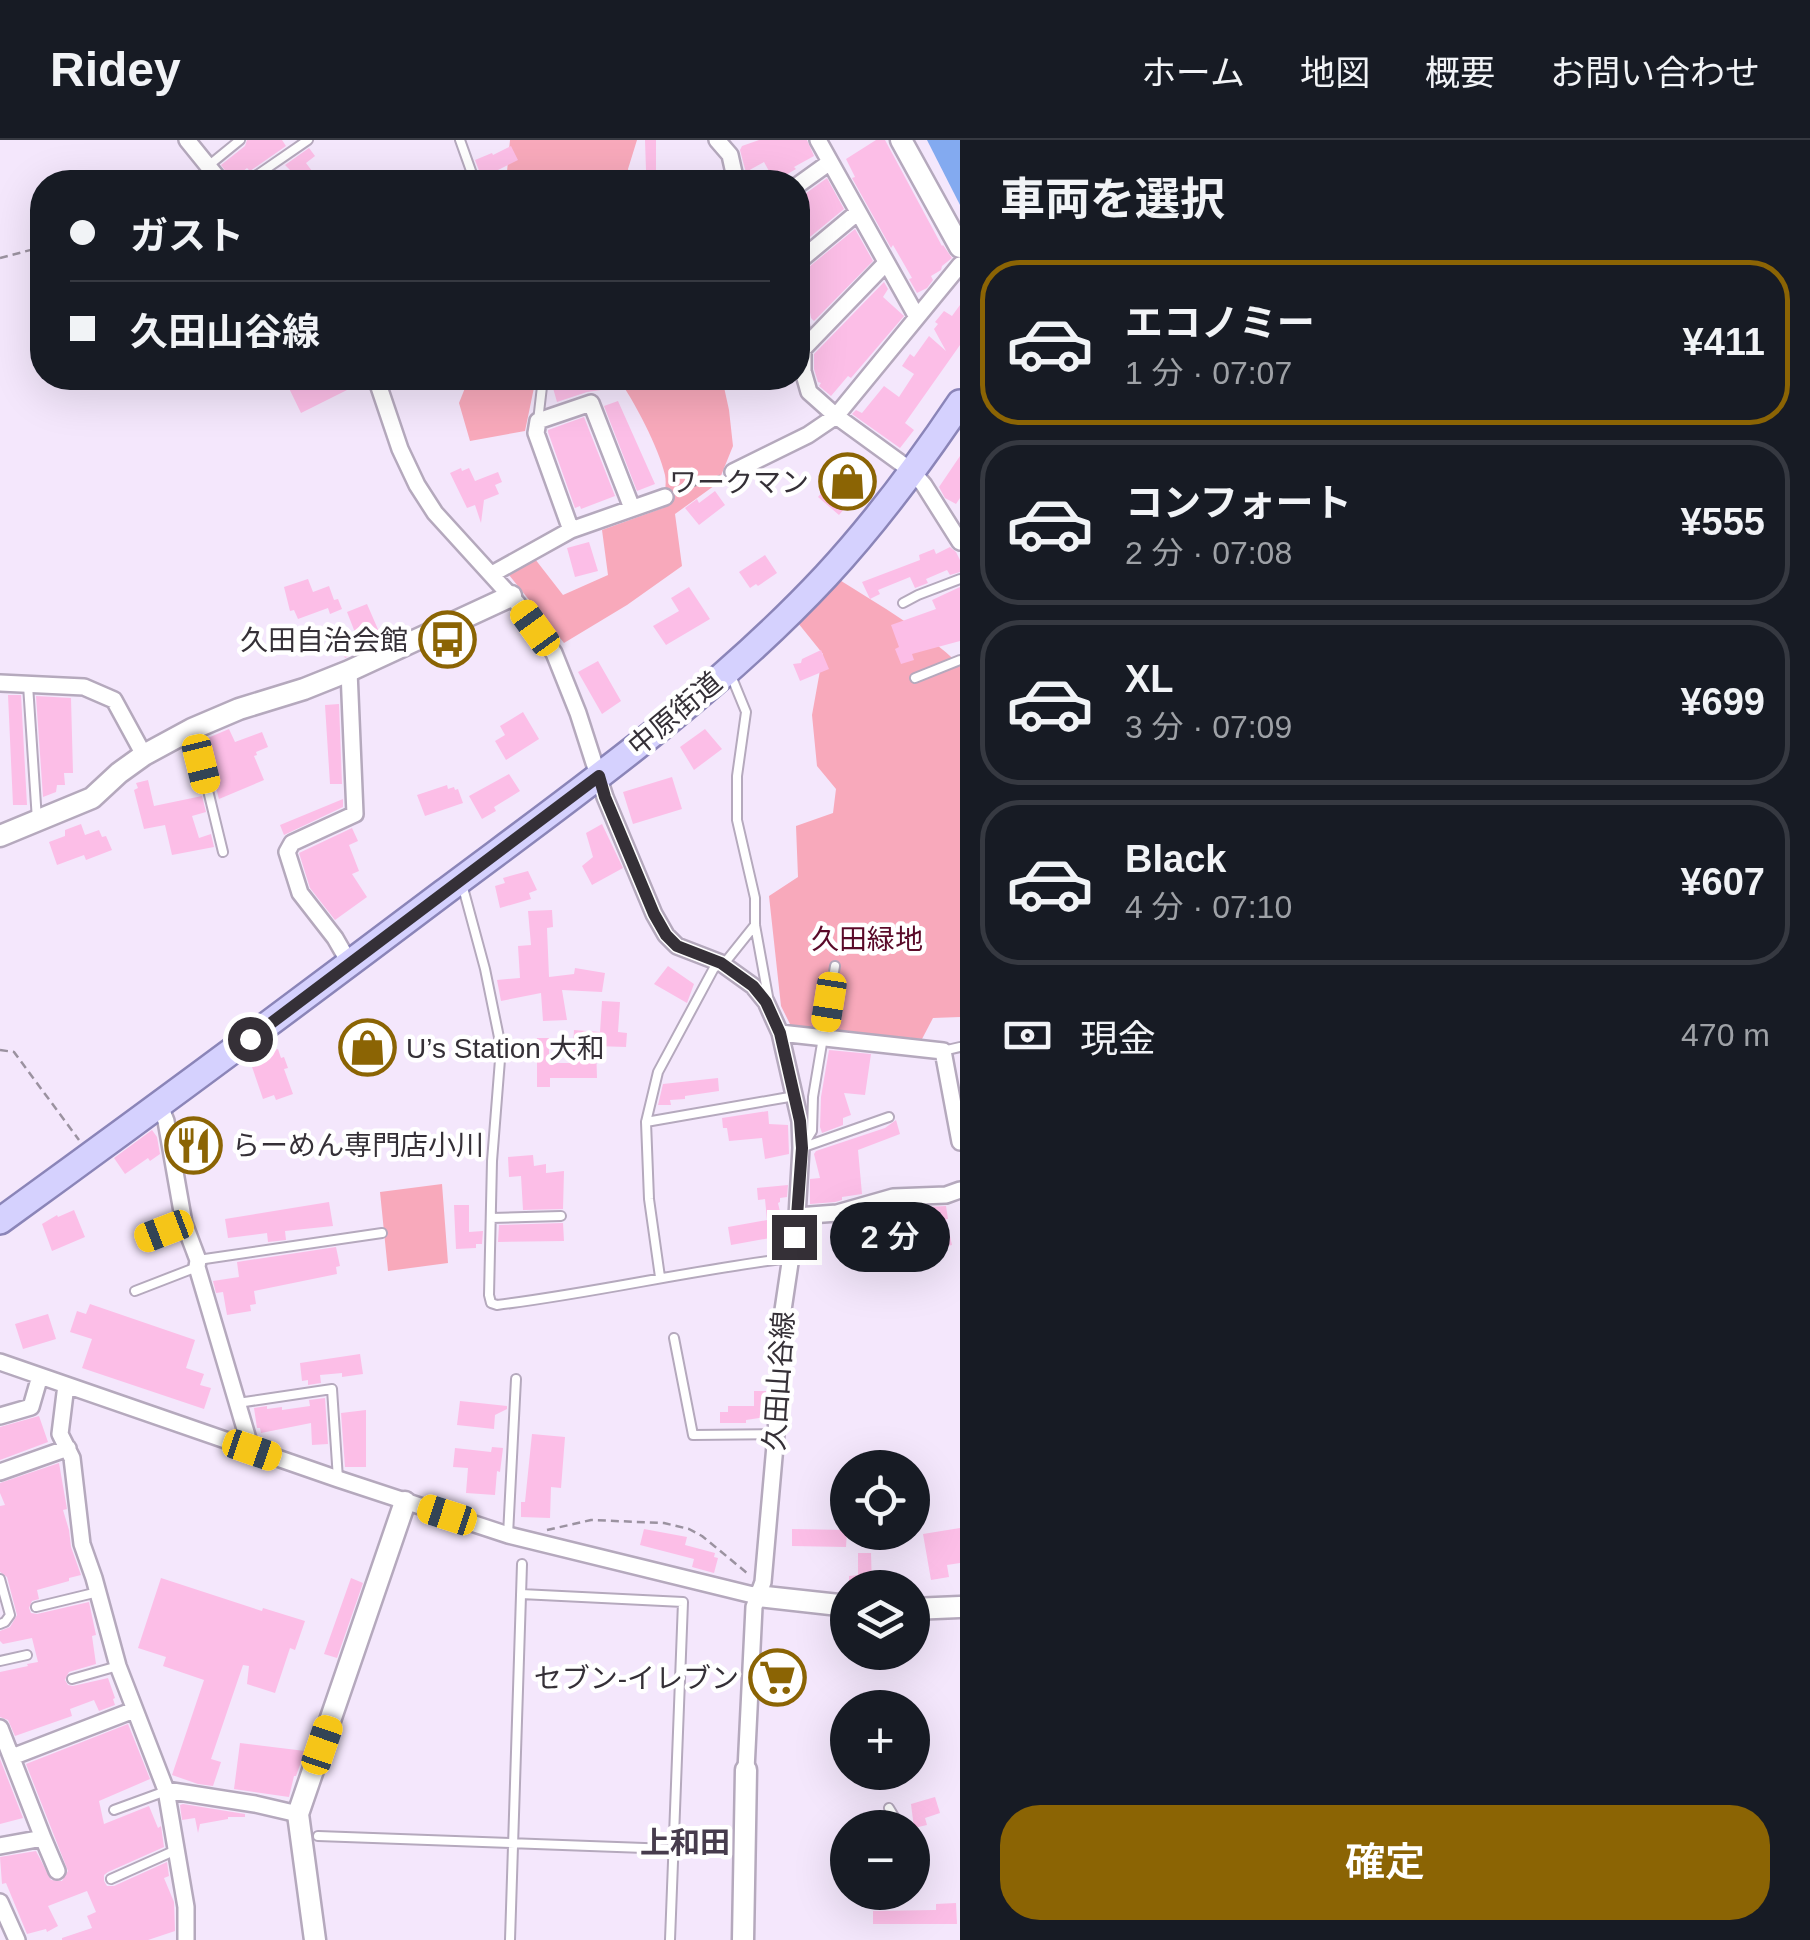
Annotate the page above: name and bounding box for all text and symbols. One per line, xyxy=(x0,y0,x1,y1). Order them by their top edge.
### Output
text: Ridey xyxy=(50,43,181,96)
text: ホーム xyxy=(1141,53,1245,92)
text: 地図 xyxy=(1300,53,1370,92)
text: 概要 xyxy=(1425,53,1495,92)
text: お問い合わせ xyxy=(1550,53,1760,92)
text: 車両を選択 xyxy=(1000,174,1225,225)
text: ガスト xyxy=(130,215,244,257)
icon: car xyxy=(1005,298,1095,388)
text: エコノミー xyxy=(1125,302,1315,344)
text: 久田山谷線 xyxy=(130,311,320,353)
text: ¥411 xyxy=(1683,321,1765,363)
text: 1 分 · 07:07 xyxy=(1125,355,1292,391)
shop icon: ワークマン xyxy=(818,452,878,512)
place label: ワークマン xyxy=(669,467,809,498)
icon: car xyxy=(1005,478,1095,568)
text: コンフォート xyxy=(1125,482,1352,524)
text: ¥555 xyxy=(1680,501,1765,543)
text: 2 分 · 07:08 xyxy=(1125,535,1292,571)
car xyxy=(505,595,565,661)
bus stop icon: 久田自治会館 xyxy=(417,610,477,670)
place label: 久田自治会館 xyxy=(240,625,408,656)
icon: car xyxy=(1005,658,1095,748)
text: XL xyxy=(1125,658,1174,700)
street label: 中原街道 xyxy=(622,666,728,762)
text: ¥699 xyxy=(1680,681,1765,723)
text: 3 分 · 07:09 xyxy=(1125,709,1292,745)
car xyxy=(179,731,223,797)
icon: car xyxy=(1005,838,1095,928)
text: Black xyxy=(1125,838,1226,880)
text: ¥607 xyxy=(1680,861,1765,903)
text: 4 分 · 07:10 xyxy=(1125,889,1292,925)
park label: 久田緑地 xyxy=(811,924,923,955)
car xyxy=(809,970,849,1034)
icon: cash xyxy=(1000,1008,1055,1063)
route start xyxy=(228,1017,273,1062)
text: 470 m xyxy=(1681,1017,1770,1053)
shop icon: U’s Station 大和 xyxy=(337,1018,397,1078)
text: 現金 xyxy=(1080,1018,1156,1060)
place label: U’s Station 大和 xyxy=(406,1033,605,1064)
restaurant icon: らーめん専門店小川 xyxy=(163,1115,223,1175)
place label: らーめん専門店小川 xyxy=(232,1130,484,1161)
callout: 2 分 xyxy=(829,1202,949,1272)
car xyxy=(131,1206,197,1256)
route end xyxy=(772,1215,817,1260)
text: 2 分 xyxy=(861,1219,919,1255)
street label: 久田山谷線 xyxy=(759,1310,799,1452)
car xyxy=(219,1426,285,1474)
map controls xyxy=(830,1450,930,1910)
button: locate xyxy=(830,1450,930,1550)
car xyxy=(414,1491,480,1539)
button: layers xyxy=(830,1570,930,1670)
supermarket icon: セブン-イレブン xyxy=(748,1648,808,1708)
place label: セブン-イレブン xyxy=(534,1663,739,1694)
button: + xyxy=(830,1690,930,1790)
car xyxy=(298,1712,346,1778)
button: 確定 xyxy=(1000,1805,1770,1920)
button: − xyxy=(830,1810,930,1910)
district label: 上和田 xyxy=(640,1826,730,1859)

